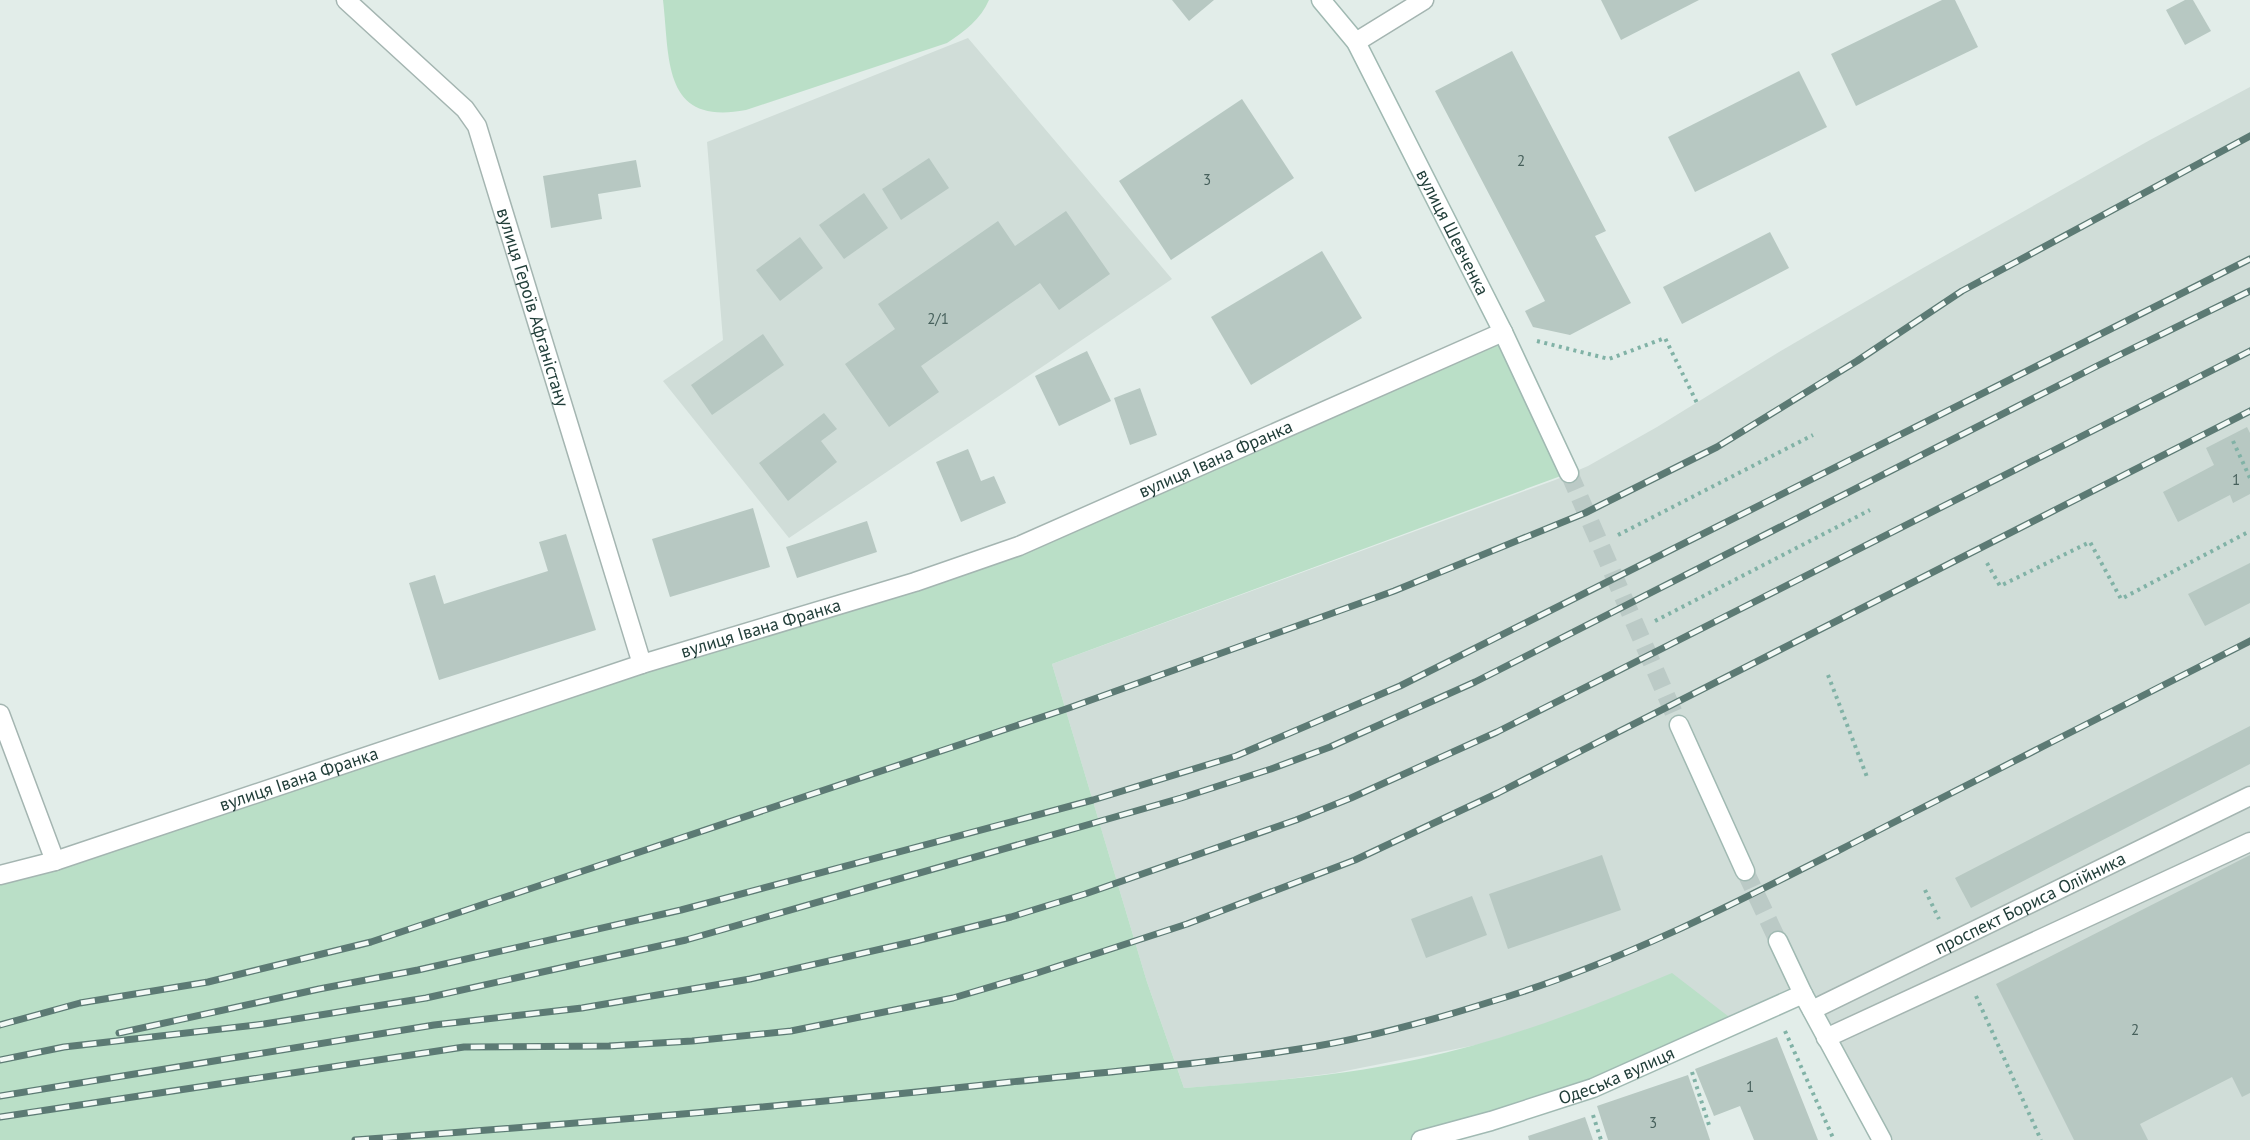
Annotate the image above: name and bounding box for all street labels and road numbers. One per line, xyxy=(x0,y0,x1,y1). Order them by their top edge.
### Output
street label: вулиця Шевченка xyxy=(1411,165,1494,299)
street label: вулиця Героїв Афганістану xyxy=(492,205,575,410)
street label: вулиця Івана Франка xyxy=(1135,415,1296,503)
street label: вулиця Івана Франка xyxy=(678,593,843,663)
street label: вулиця Івана Франка xyxy=(216,741,381,816)
street label: проспект Бориса Олійника xyxy=(1931,847,2129,959)
street label: Одеська вулиця xyxy=(1555,1041,1678,1109)

